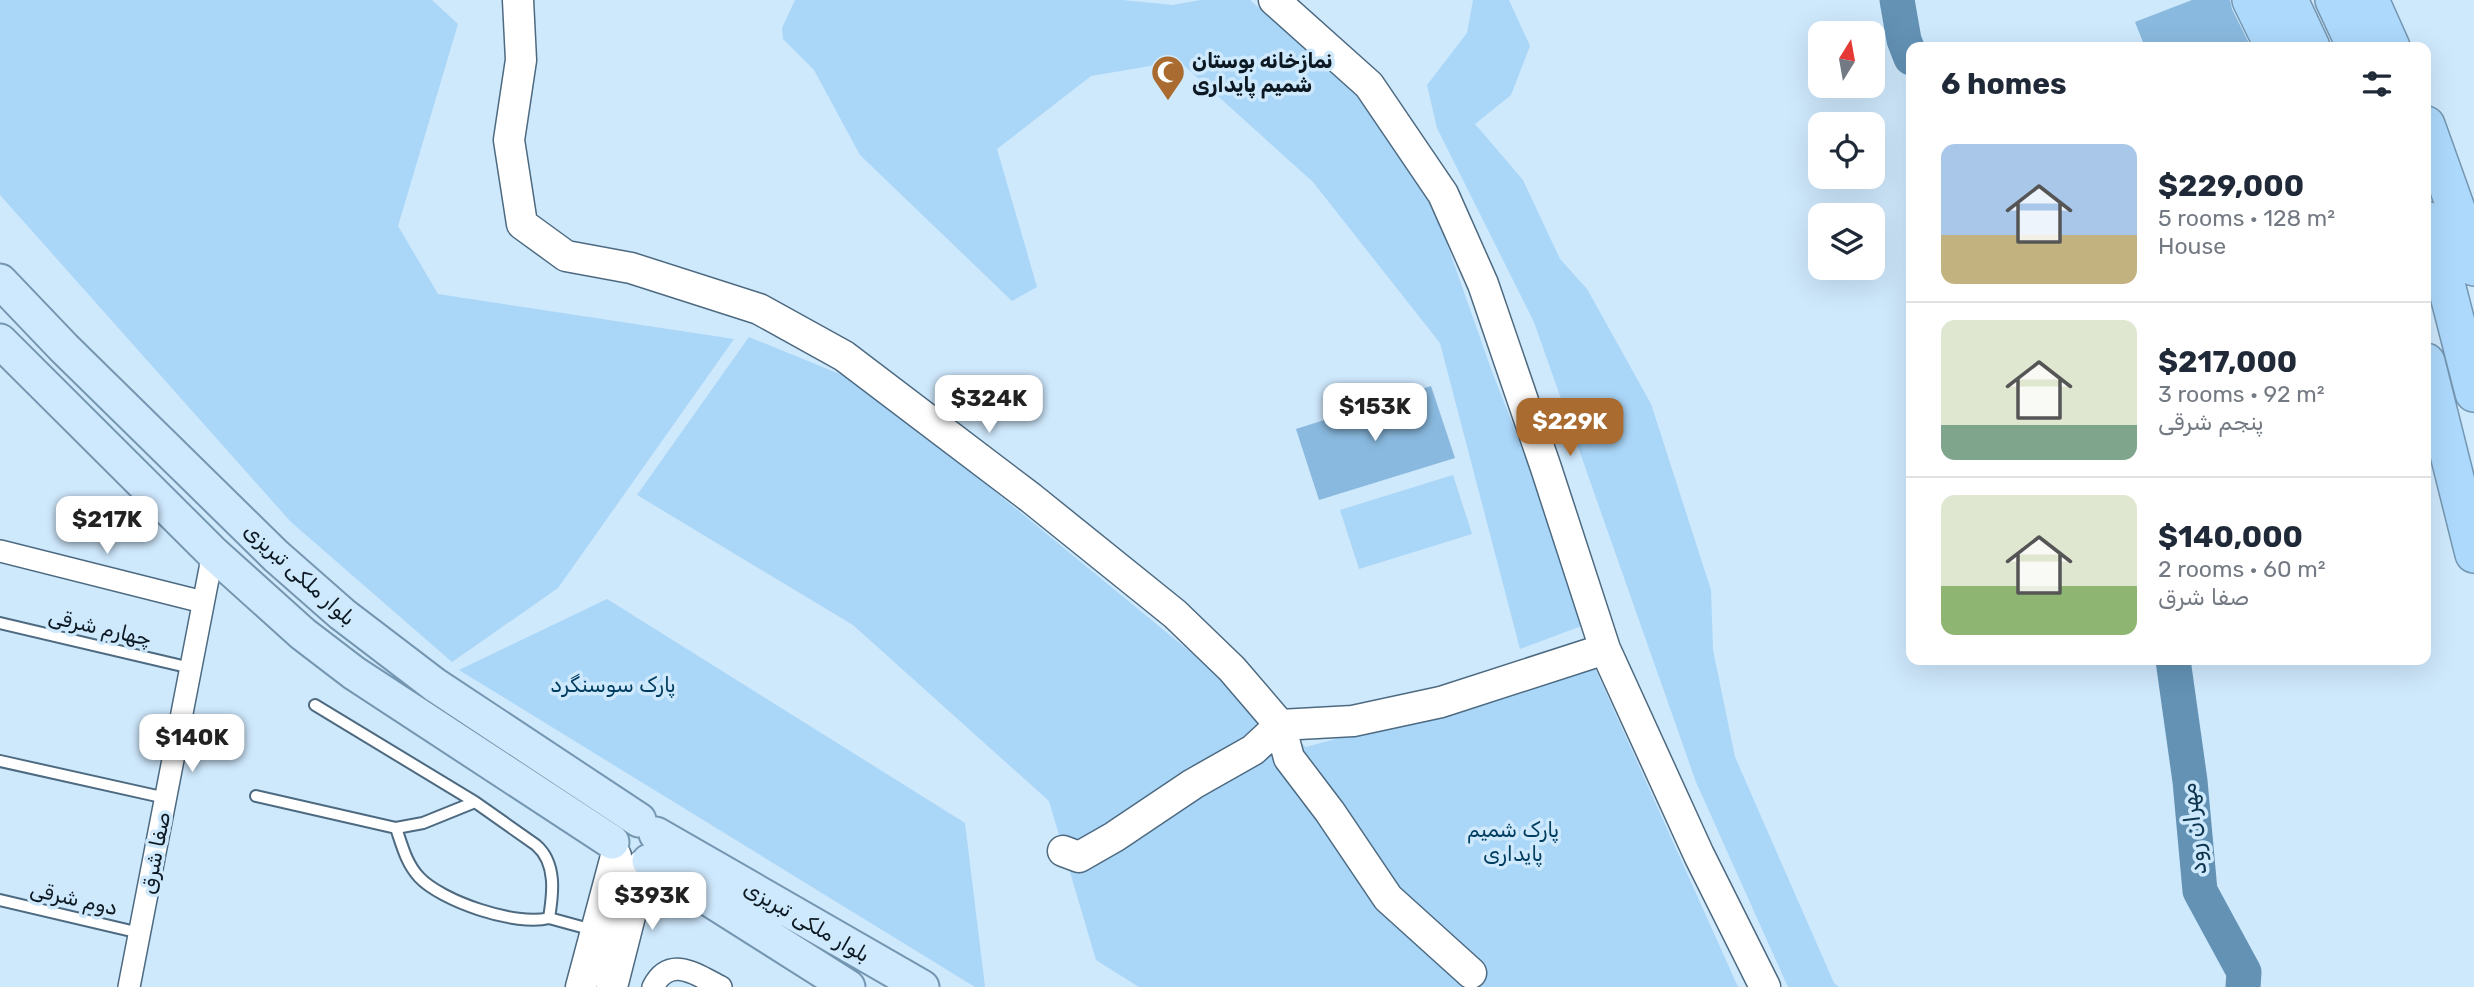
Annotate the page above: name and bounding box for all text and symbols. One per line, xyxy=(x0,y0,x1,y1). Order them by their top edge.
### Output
north arrow xyxy=(1808,21,1885,98)
map controls xyxy=(1808,21,1885,280)
place label: نمازخانه بوستان شمیم پایداری xyxy=(1192,48,1333,99)
mosque icon: نمازخانه بوستان شمیم پایداری xyxy=(1149,53,1187,102)
icon: filters xyxy=(2358,65,2396,103)
text: 6 homes xyxy=(1941,66,2067,102)
button: locate xyxy=(1808,112,1885,189)
text: $229,000 xyxy=(2158,168,2304,204)
icon: home xyxy=(1997,172,2081,256)
button: layers xyxy=(1808,203,1885,280)
text: 5 rooms · 128 m² xyxy=(2158,204,2335,232)
text: House xyxy=(2158,232,2226,260)
text: $217,000 xyxy=(2158,344,2297,380)
icon: home xyxy=(1997,348,2081,432)
pin: $324K xyxy=(940,376,1038,435)
text: 3 rooms · 92 m² xyxy=(2158,380,2324,408)
text: $324K xyxy=(951,384,1027,412)
pin: $153K xyxy=(1326,384,1424,443)
text: $153K xyxy=(1339,392,1411,420)
pin: $229K xyxy=(1521,398,1619,458)
text: $229K xyxy=(1532,407,1608,435)
text: پنجم شرقی xyxy=(2158,408,2264,436)
pin: $217K xyxy=(58,496,156,556)
text: $217K xyxy=(72,505,142,533)
street label: بلوار ملکى تبریزى xyxy=(239,517,361,631)
text: $140,000 xyxy=(2158,519,2303,555)
icon: home xyxy=(1997,523,2081,607)
text: 2 rooms · 60 m² xyxy=(2158,555,2326,583)
text: صفا شرق xyxy=(2158,583,2249,611)
street label: چهارم شرقی xyxy=(46,603,154,652)
park label: پارک سوسنگرد xyxy=(550,672,676,699)
pin: $140K xyxy=(143,714,241,774)
text: $140K xyxy=(155,723,229,751)
water label: مهران رود xyxy=(2173,781,2213,877)
street label: صفا شرق xyxy=(135,810,175,896)
park label: پارک شمیم پایداری xyxy=(1467,817,1559,868)
pin: $393K xyxy=(603,872,701,932)
street label: بلوار ملکى تبریزى xyxy=(740,875,874,967)
street label: دوم شرقی xyxy=(28,876,120,921)
text: $393K xyxy=(614,881,690,909)

